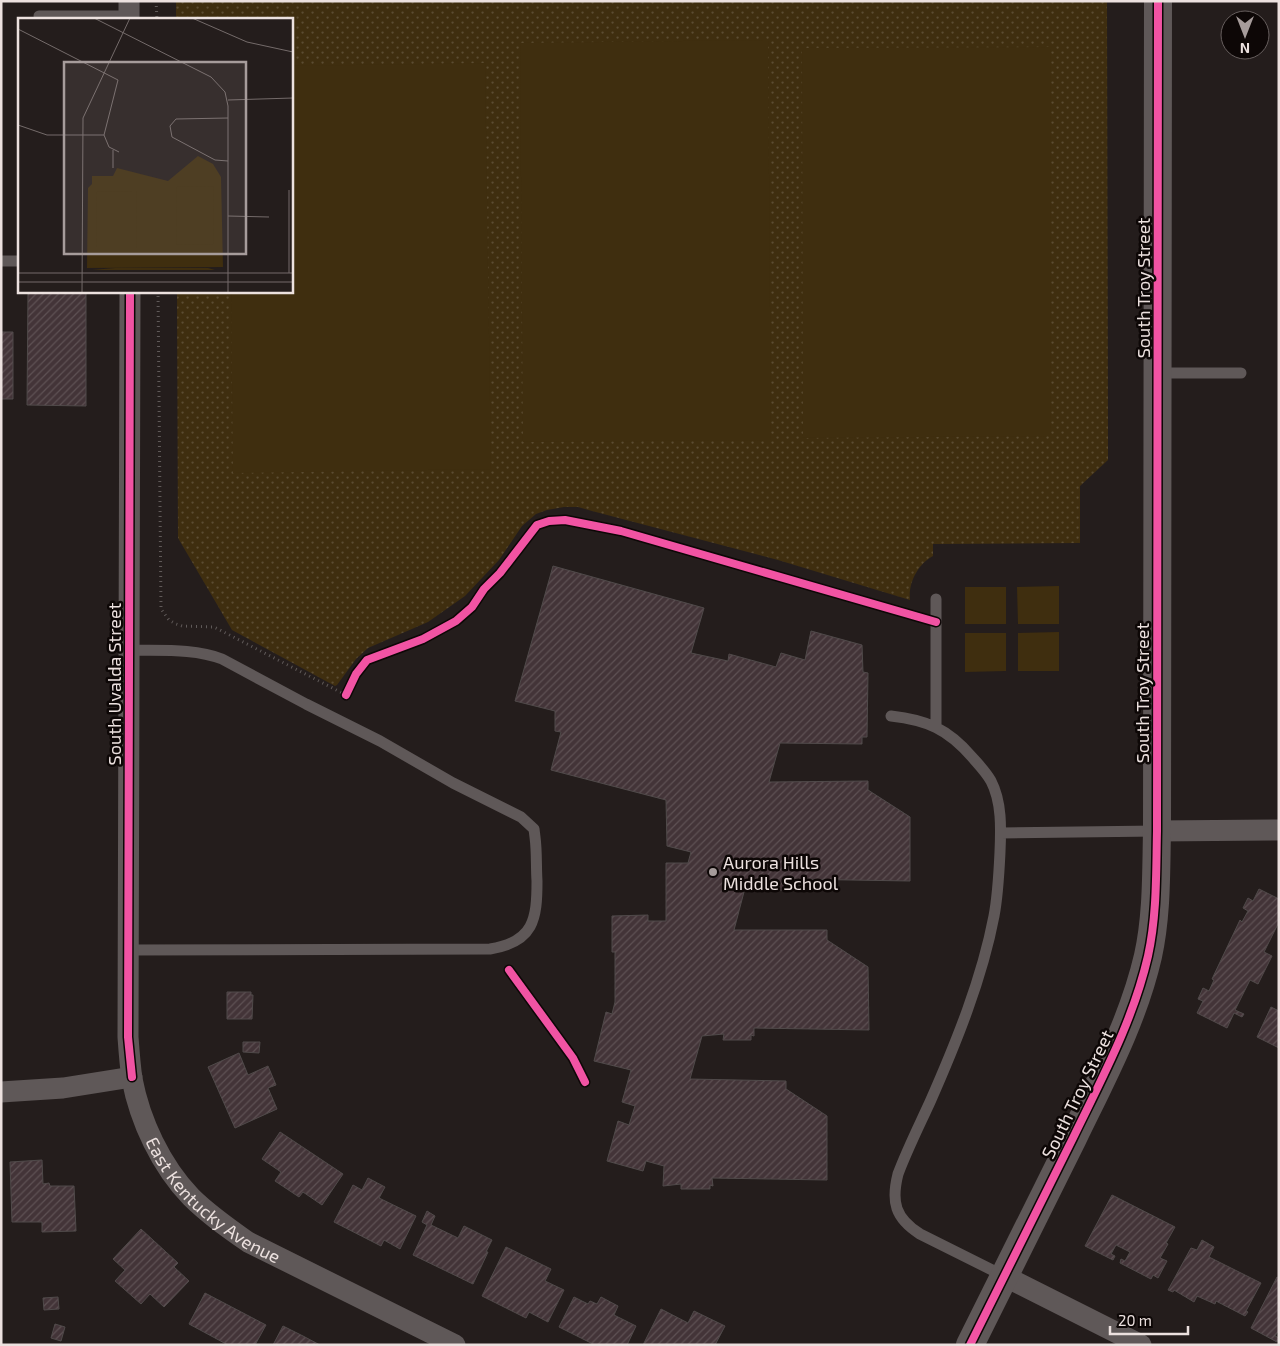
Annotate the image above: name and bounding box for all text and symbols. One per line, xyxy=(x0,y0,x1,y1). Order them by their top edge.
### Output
north arrow xyxy=(1220,10,1270,60)
inset map xyxy=(18,18,292,292)
text: N xyxy=(1240,40,1250,57)
street label: South Troy Street xyxy=(1132,218,1154,358)
street label: South Uvalda Street xyxy=(103,602,125,765)
street label: South Troy Street xyxy=(1131,623,1153,763)
place label: Aurora Hills Middle School xyxy=(723,851,839,894)
marker: Aurora Hills Middle School xyxy=(707,866,719,878)
street label: South Troy Street xyxy=(1036,1026,1118,1162)
street label: East Kentucky Avenue xyxy=(141,1133,284,1267)
scale bar xyxy=(1110,1304,1188,1336)
text: 20 m xyxy=(1118,1311,1152,1329)

